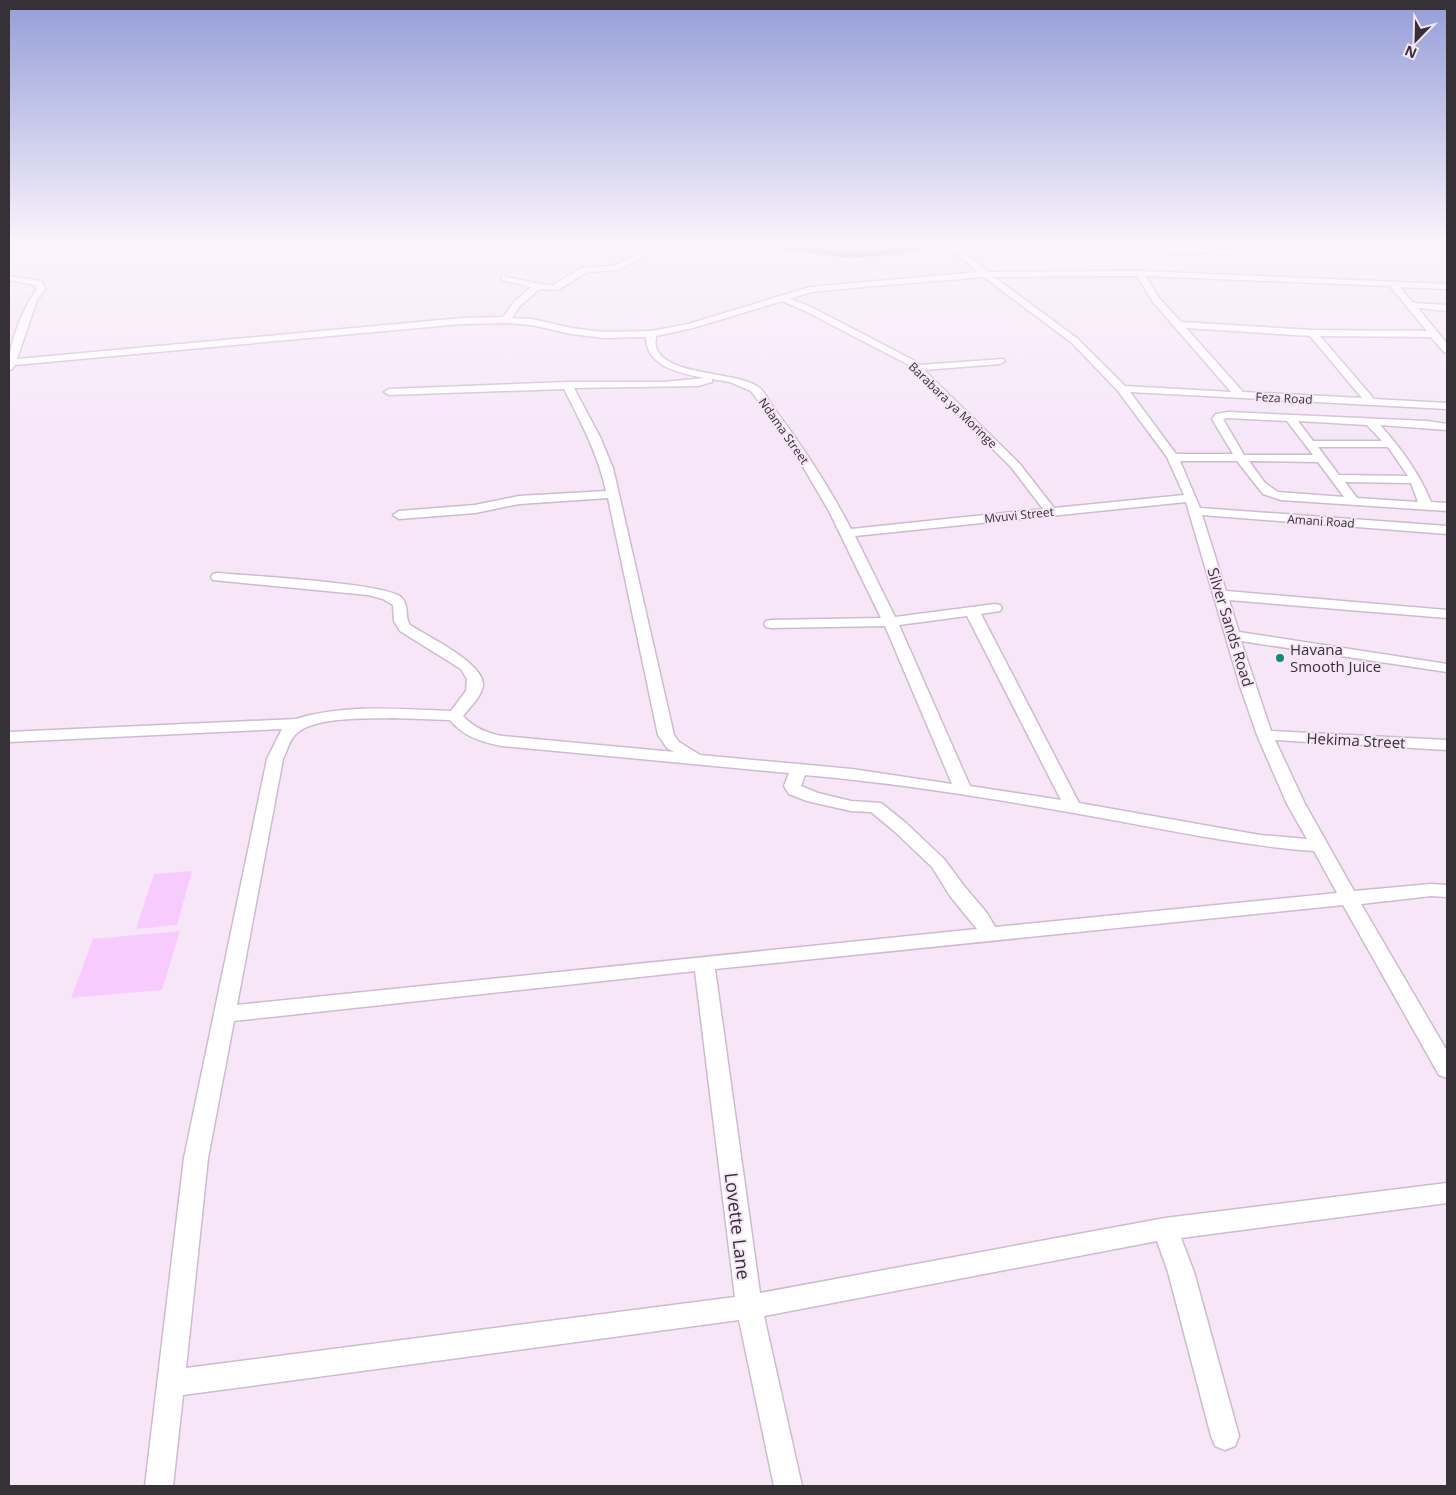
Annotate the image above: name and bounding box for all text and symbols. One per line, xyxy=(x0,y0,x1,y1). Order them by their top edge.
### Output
north arrow xyxy=(1391,15,1441,65)
text: N xyxy=(1402,41,1420,63)
street label: Barabara ya Moringe xyxy=(905,358,1001,452)
street label: Feza Road xyxy=(1255,388,1313,408)
street label: Ndama Street xyxy=(755,394,813,468)
street label: Mvuvi Street xyxy=(983,503,1055,527)
street label: Amani Road xyxy=(1287,510,1355,532)
street label: Silver Sands Road xyxy=(1203,565,1259,689)
place label: Havana Smooth Juice xyxy=(1290,639,1381,676)
marker: Havana Smooth Juice xyxy=(1274,652,1286,664)
street label: Hekima Street xyxy=(1306,727,1406,753)
street label: Lovette Lane xyxy=(720,1171,756,1281)

